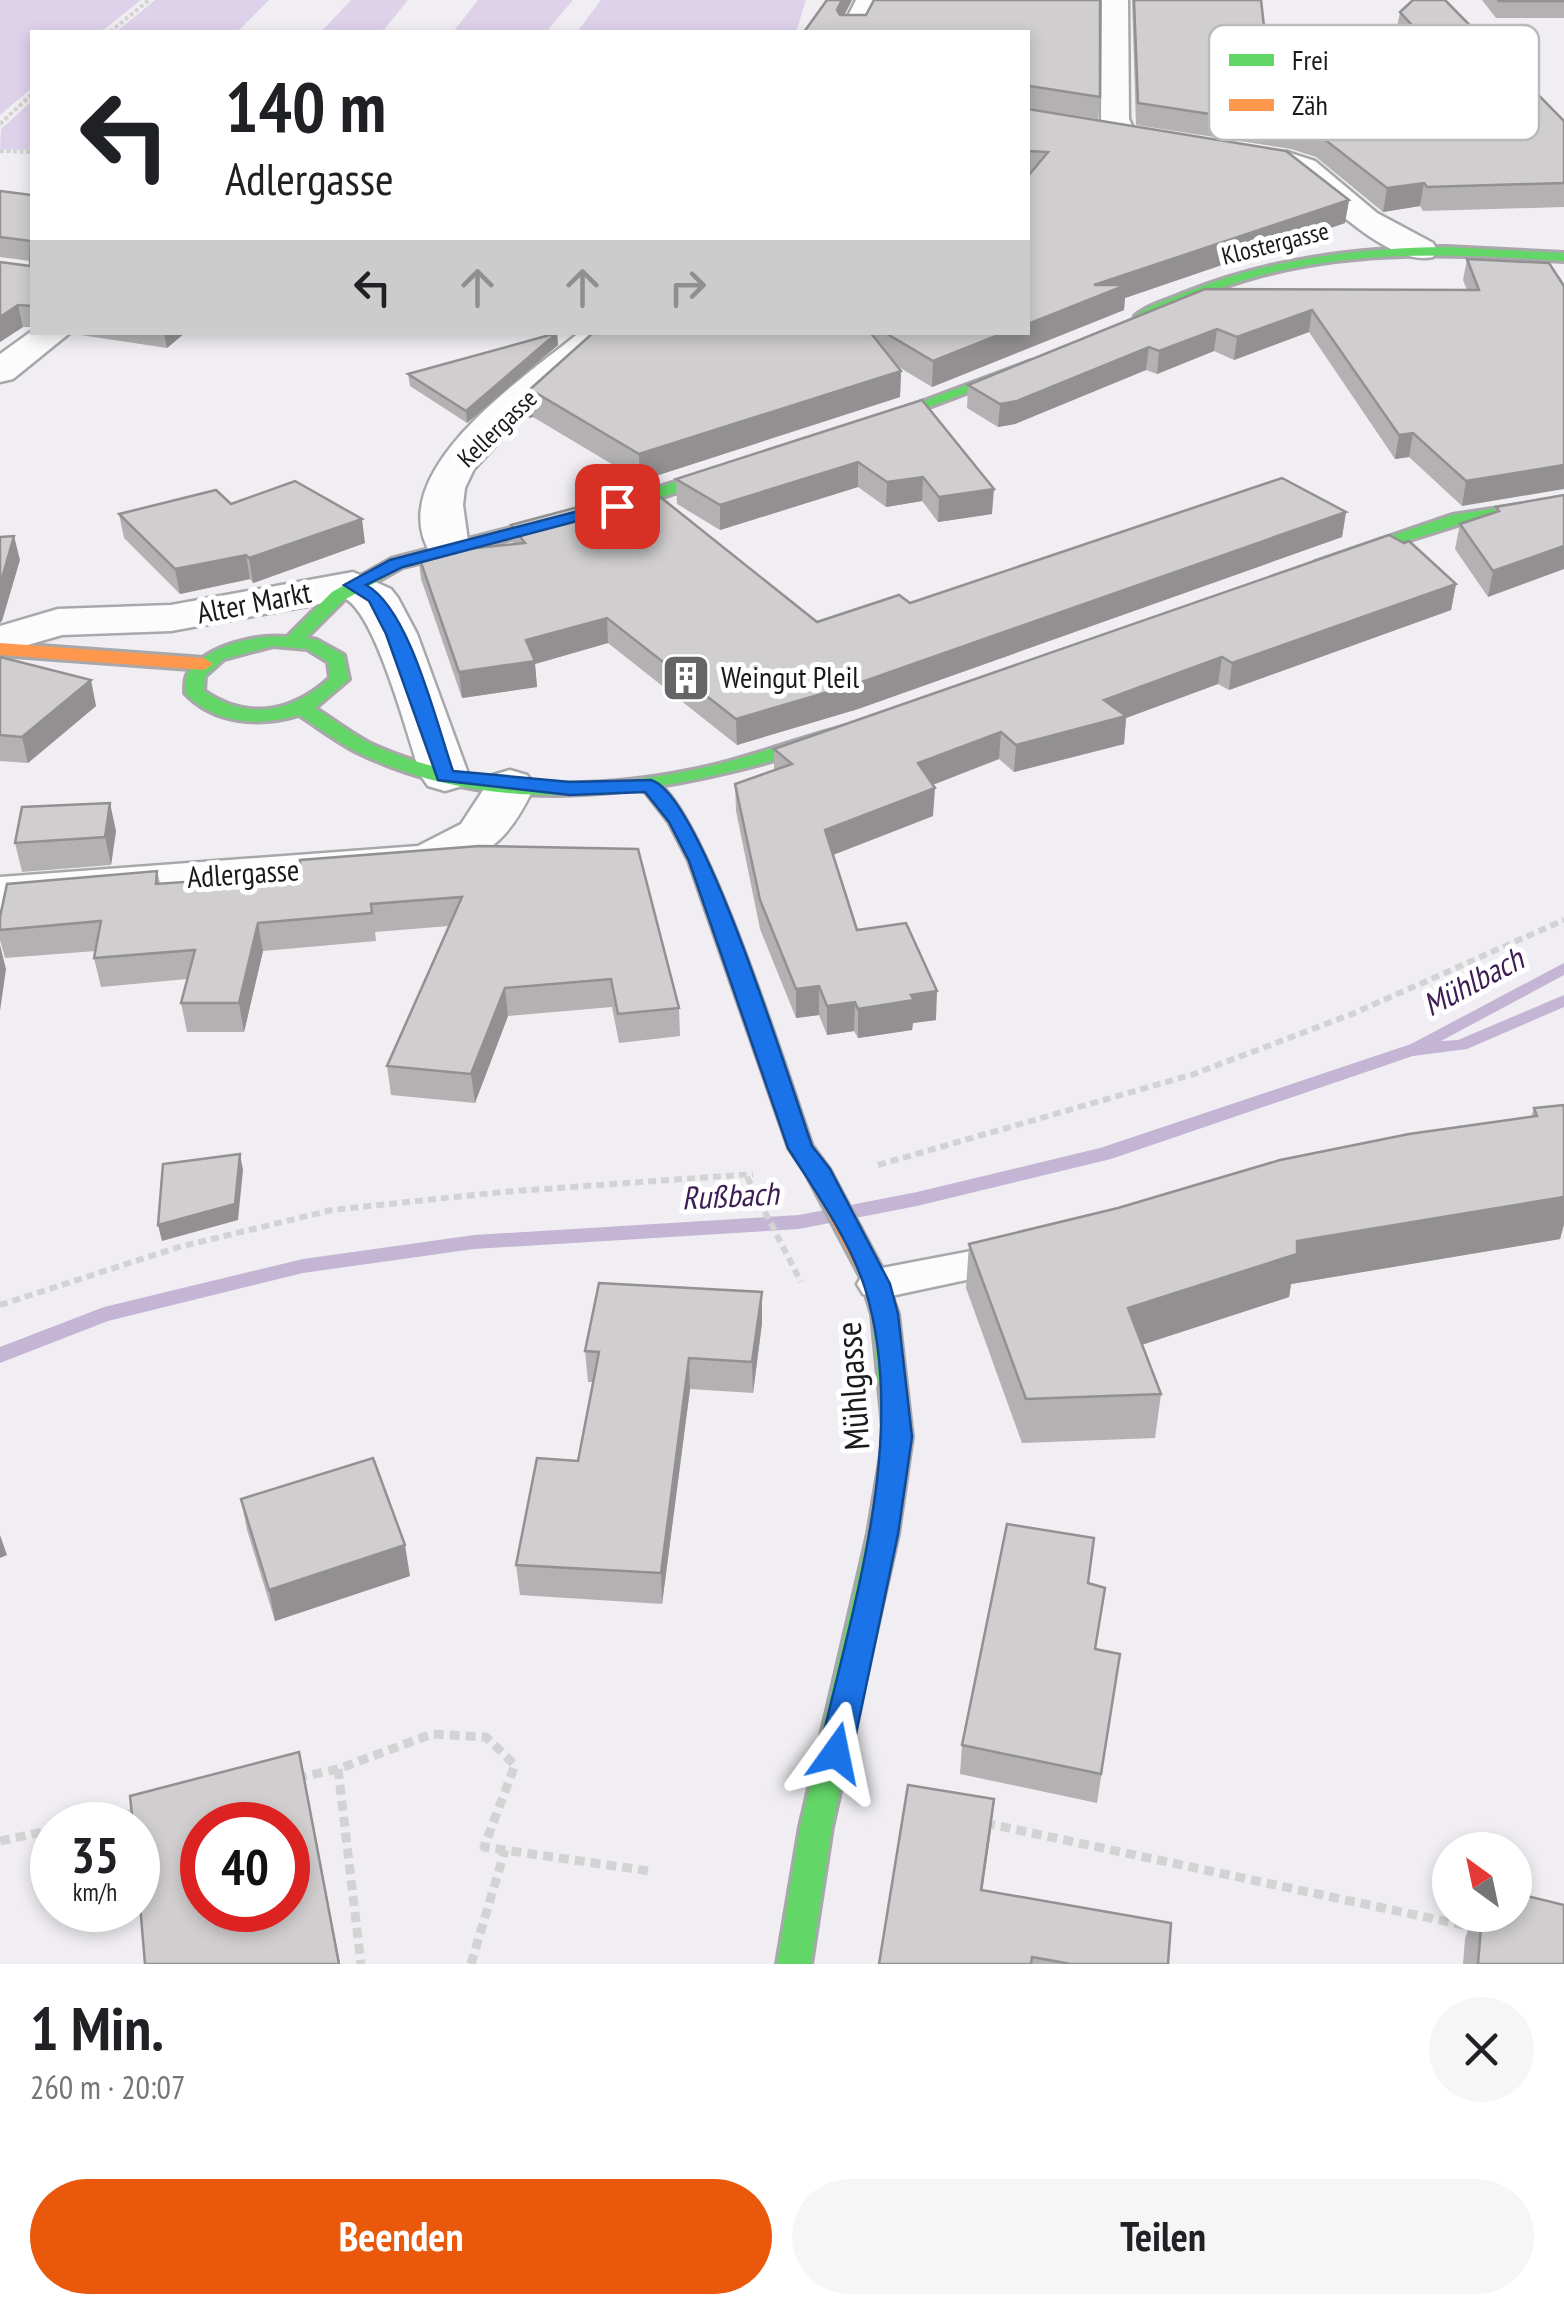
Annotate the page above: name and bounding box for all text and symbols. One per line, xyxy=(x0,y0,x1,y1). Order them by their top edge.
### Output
legend xyxy=(1209,25,1539,140)
text: Frei xyxy=(1292,41,1329,78)
text: 140 m xyxy=(225,61,386,151)
icon: left xyxy=(60,70,190,200)
text: Zäh xyxy=(1292,86,1328,123)
text: Adlergasse xyxy=(225,149,394,207)
street label: Klostergasse xyxy=(1218,214,1332,272)
icon: left xyxy=(345,260,400,315)
icon: ahead xyxy=(450,260,505,315)
icon: ahead xyxy=(555,260,610,315)
icon: right xyxy=(660,260,715,315)
street label: Kellergasse xyxy=(450,382,544,474)
pin xyxy=(575,464,660,549)
icon: arrive xyxy=(590,479,645,534)
street label: Alter Markt xyxy=(193,571,315,632)
building icon: Weingut Pleil xyxy=(660,652,712,704)
place label: Weingut Pleil xyxy=(721,657,859,696)
street label: Adlergasse xyxy=(185,849,300,896)
water label: Mühlbach xyxy=(1415,936,1532,1025)
water label: Rußbach xyxy=(680,1171,781,1219)
street label: Mühlgasse xyxy=(825,1320,879,1452)
position arrow xyxy=(784,1701,888,1805)
speed limit sign: 40 xyxy=(180,1802,310,1932)
text: 35 xyxy=(71,1822,119,1887)
north arrow xyxy=(1432,1832,1532,1932)
map controls xyxy=(1432,1832,1532,1932)
text: km/h xyxy=(73,1876,117,1908)
text: 1 Min. xyxy=(30,1989,164,2067)
button: close xyxy=(1429,1997,1534,2102)
text: 260 m · 20:07 xyxy=(30,2066,185,2108)
button: Beenden xyxy=(30,2179,772,2294)
button: Teilen xyxy=(792,2179,1534,2294)

